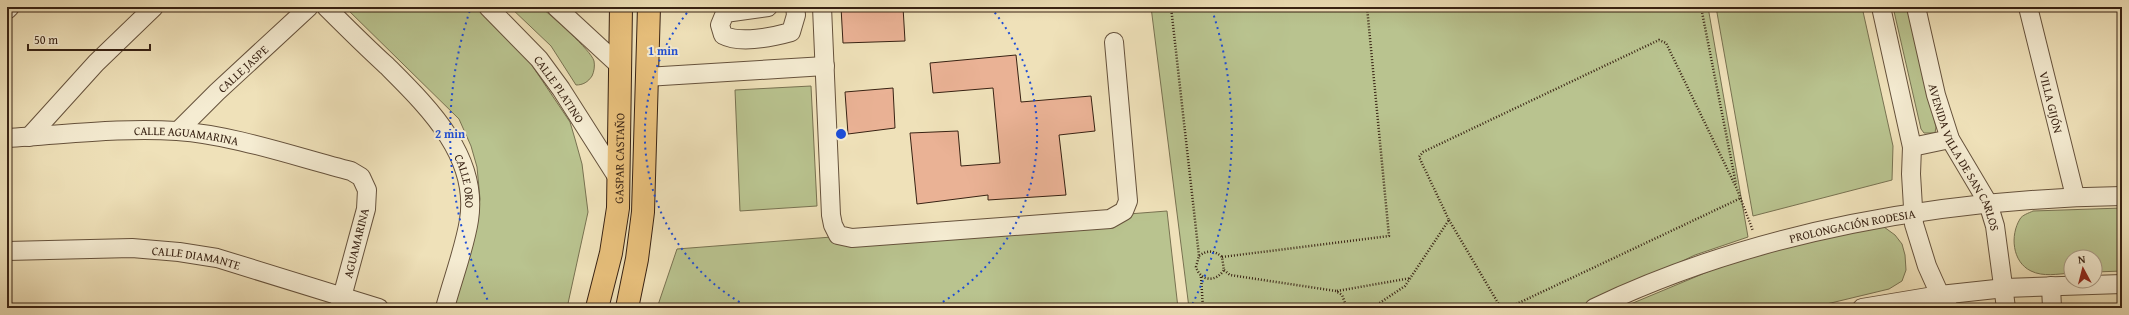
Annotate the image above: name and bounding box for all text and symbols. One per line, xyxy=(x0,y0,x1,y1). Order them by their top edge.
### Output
scale bar xyxy=(28,26,150,52)
text: 50 m xyxy=(34,31,58,48)
street label: CALLE JASPE xyxy=(214,41,272,96)
text: 1 min xyxy=(648,42,678,59)
street label: CALLE PLATINO xyxy=(531,51,589,126)
street label: VILLA GIJÓN xyxy=(2036,70,2068,135)
street label: AVENIDA VILLA DE SAN CARLOS xyxy=(1925,82,2004,232)
street label: GASPAR CASTAÑO xyxy=(610,113,628,204)
street label: CALLE AGUAMARINA xyxy=(134,121,241,149)
text: 2 min xyxy=(435,125,465,142)
centre of rings xyxy=(834,127,848,141)
street label: CALLE ORO xyxy=(451,151,479,208)
street label: PROLONGACIÓN RODESIA xyxy=(1787,204,1917,246)
street label: AGUAMARINA xyxy=(339,206,373,280)
street label: CALLE DIAMANTE xyxy=(151,241,243,273)
north arrow xyxy=(2063,249,2103,289)
text: N xyxy=(2077,251,2087,267)

